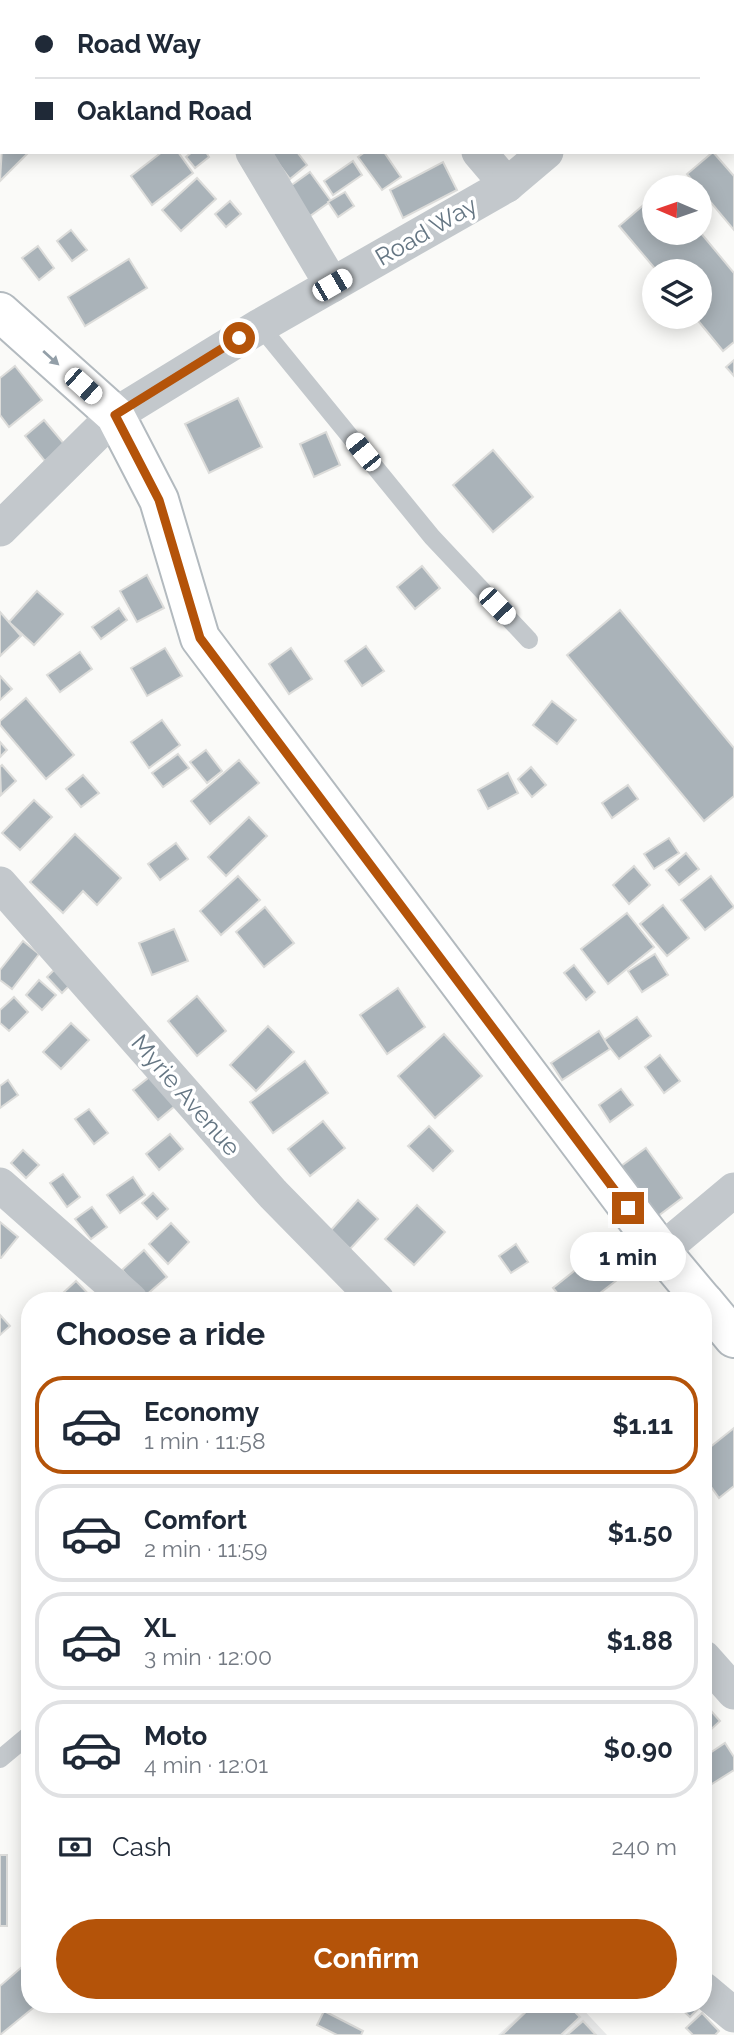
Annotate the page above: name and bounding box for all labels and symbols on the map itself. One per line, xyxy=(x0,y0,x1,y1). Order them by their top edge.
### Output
north arrow xyxy=(642,175,712,245)
street label: Road Way xyxy=(370,190,482,272)
car xyxy=(309,265,356,305)
route start xyxy=(223,322,255,354)
one-way arrow xyxy=(42,350,60,366)
car xyxy=(61,364,106,408)
car xyxy=(342,429,385,475)
car xyxy=(475,584,520,628)
street label: Myrie Avenue xyxy=(125,1028,247,1162)
route end xyxy=(612,1192,644,1224)
callout: 1 min xyxy=(570,1232,686,1282)

